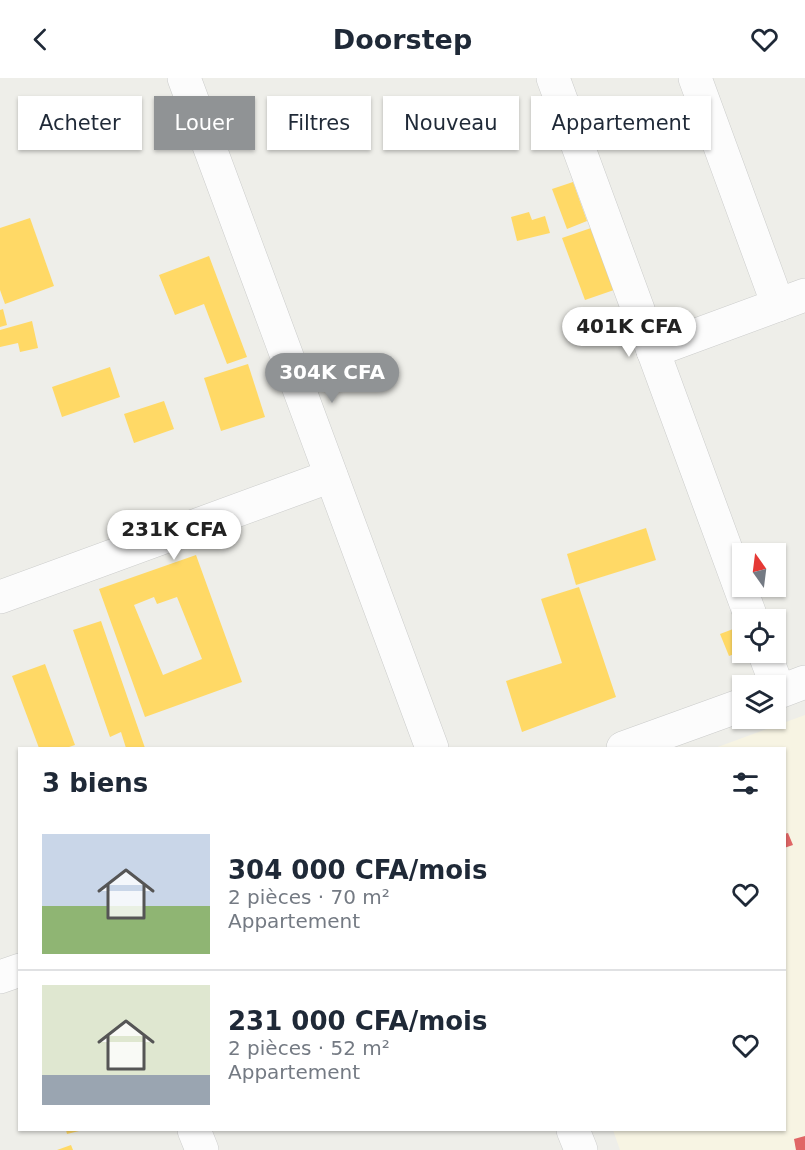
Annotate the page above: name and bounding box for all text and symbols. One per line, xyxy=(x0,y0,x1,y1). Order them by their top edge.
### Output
icon: back xyxy=(24,23,57,56)
icon: heart xyxy=(748,23,781,56)
text: Doorstep xyxy=(333,24,472,55)
chip: Acheter xyxy=(18,96,142,150)
chip: Louer xyxy=(154,96,255,150)
chip: Filtres xyxy=(267,96,371,150)
chip: Nouveau xyxy=(383,96,519,150)
chip: Appartement xyxy=(531,96,711,150)
pin: 401K CFA xyxy=(567,307,691,358)
text: 401K CFA xyxy=(576,314,682,338)
pin: 304K CFA xyxy=(270,353,394,404)
text: 304K CFA xyxy=(279,360,385,384)
pin: 231K CFA xyxy=(112,510,236,561)
text: 231K CFA xyxy=(121,517,227,541)
north arrow xyxy=(732,543,786,597)
map controls xyxy=(732,543,786,729)
button: locate xyxy=(732,609,786,663)
button: layers xyxy=(732,675,786,729)
icon: filters xyxy=(729,767,762,800)
text: 3 biens xyxy=(42,768,148,798)
text: 304 000 CFA/mois xyxy=(228,855,487,885)
icon: home xyxy=(90,858,162,930)
icon: heart xyxy=(729,878,762,911)
text: 2 pièces · 70 m² xyxy=(228,885,390,909)
text: Appartement xyxy=(228,909,360,933)
text: 231 000 CFA/mois xyxy=(228,1006,487,1036)
icon: home xyxy=(90,1009,162,1081)
icon: heart xyxy=(729,1029,762,1062)
text: 2 pièces · 52 m² xyxy=(228,1036,390,1060)
text: Appartement xyxy=(228,1060,360,1084)

